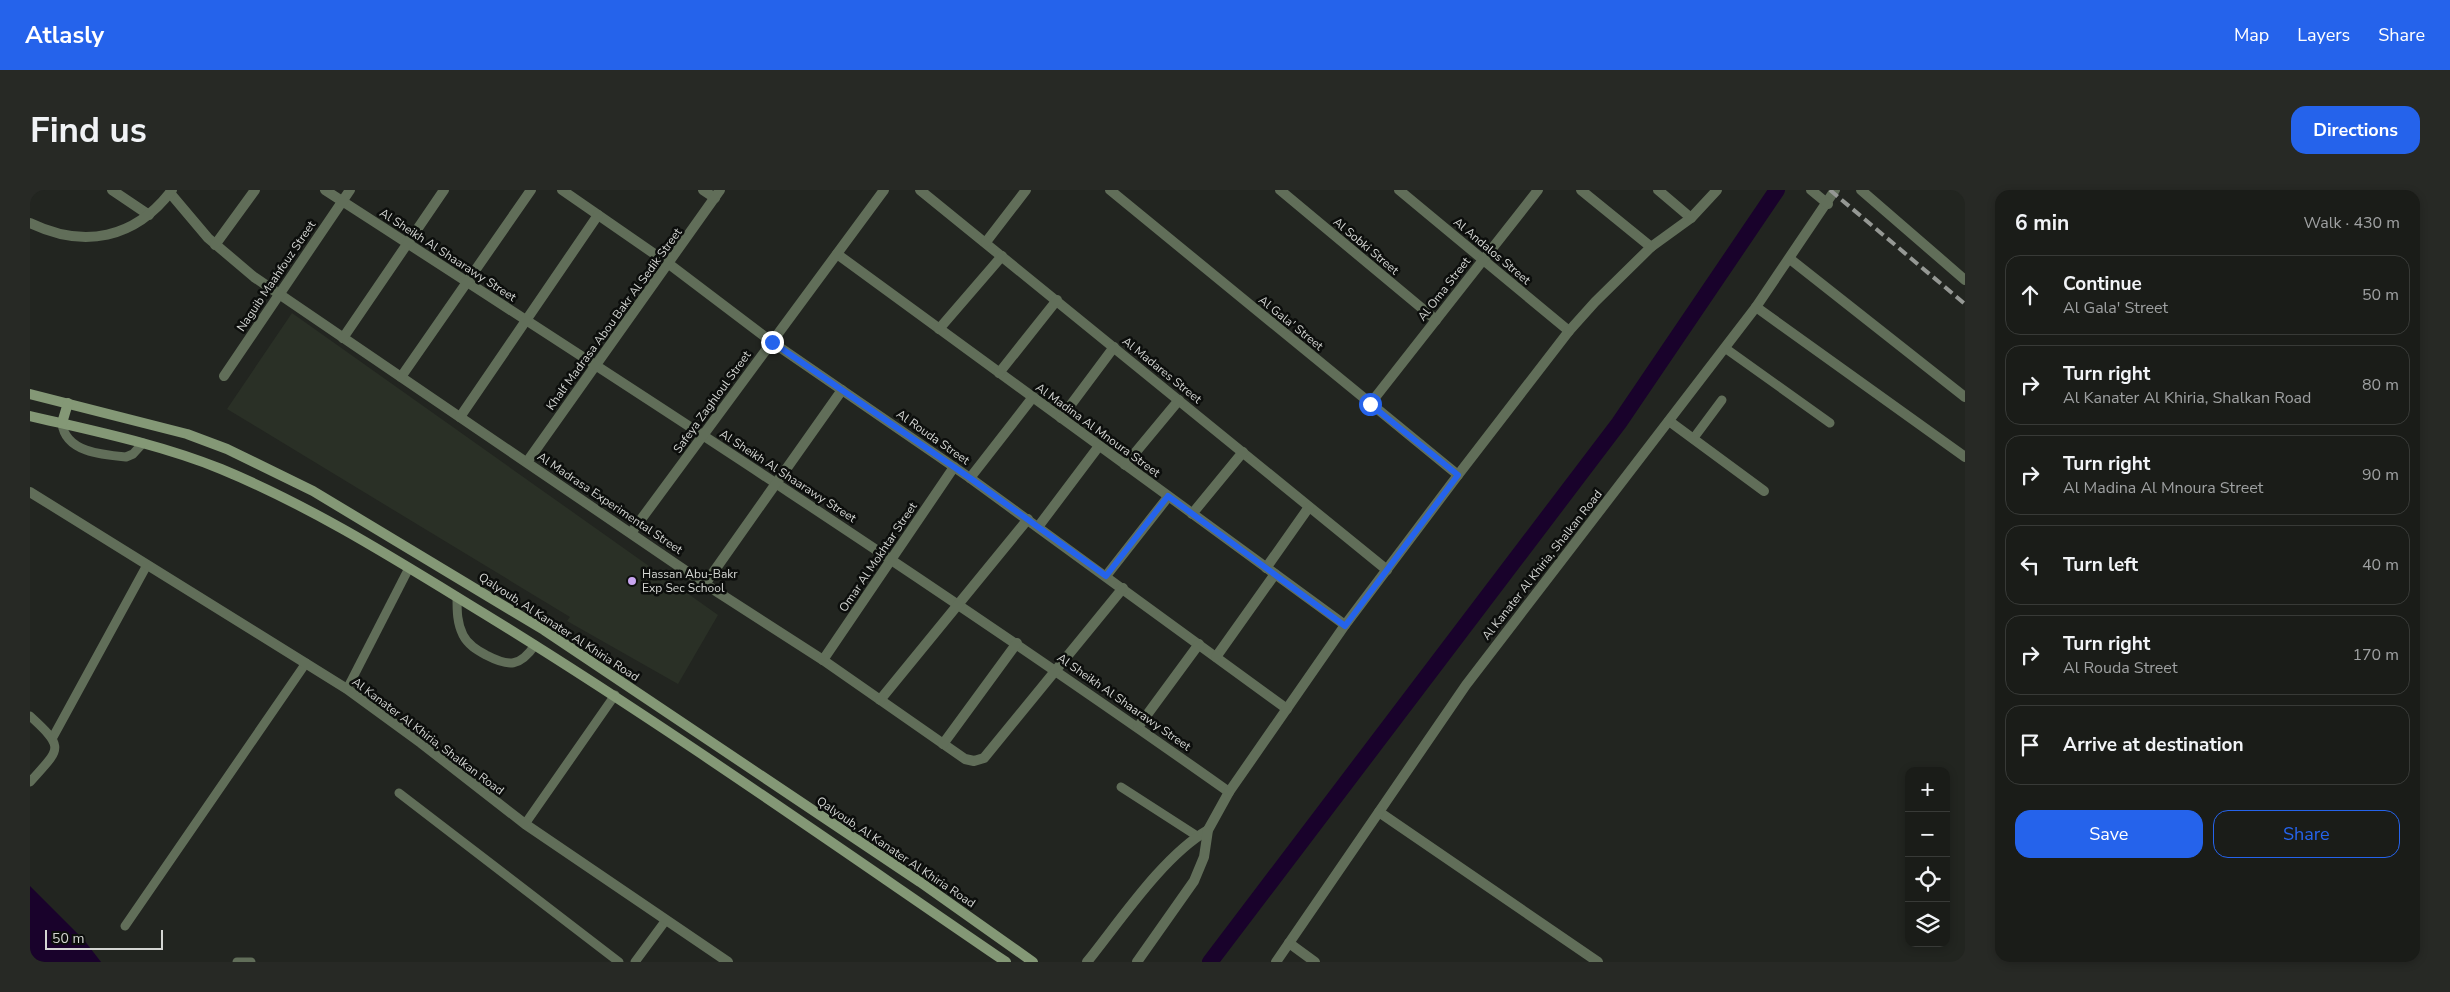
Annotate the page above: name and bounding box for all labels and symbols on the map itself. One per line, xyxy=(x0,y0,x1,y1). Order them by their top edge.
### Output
street label: Al Sheikh Al Shaarawy Street xyxy=(377,205,520,306)
street label: Al Sobki Street xyxy=(1330,214,1403,279)
street label: Al Andalos Street xyxy=(1450,214,1535,289)
street label: Naguib Maahfouz Street xyxy=(233,217,320,334)
street label: Khalf Madrasa Abou Bakr Al Sedik Street xyxy=(542,224,686,413)
street label: Al Oma Street xyxy=(1414,253,1475,324)
street label: Al Gala' Street xyxy=(1255,292,1327,355)
route end xyxy=(761,331,784,354)
street label: Al Madares Street xyxy=(1119,333,1206,407)
street label: Safeya Zaghloul Street xyxy=(669,347,755,456)
street label: Al Madina Al Mnoura Street xyxy=(1032,379,1164,481)
route start xyxy=(1359,393,1382,416)
street label: Al Rouda Street xyxy=(893,406,973,469)
street label: Al Sheikh Al Shaarawy Street xyxy=(717,426,860,527)
street label: Al Madrasa Experimental Street xyxy=(534,448,686,558)
street label: Al Kanater Al Khiria, Shalkan Road xyxy=(1478,487,1606,643)
street label: Omar Al Mokhtar Street xyxy=(835,498,921,615)
place label: Hassan Abu-Bakr Exp Sec School xyxy=(642,566,738,596)
street label: Qalyoub, Al Kanater Al Khiria Road xyxy=(476,569,642,685)
marker: Hassan Abu-Bakr Exp Sec School xyxy=(626,575,638,587)
street label: Al Sheikh Al Shaarawy Street xyxy=(1054,650,1195,755)
street label: Al Kanater Al Khiria, Shalkan Road xyxy=(349,674,507,798)
street label: Qalyoub, Al Kanater Al Khiria Road xyxy=(813,793,979,911)
scale bar xyxy=(45,927,162,950)

